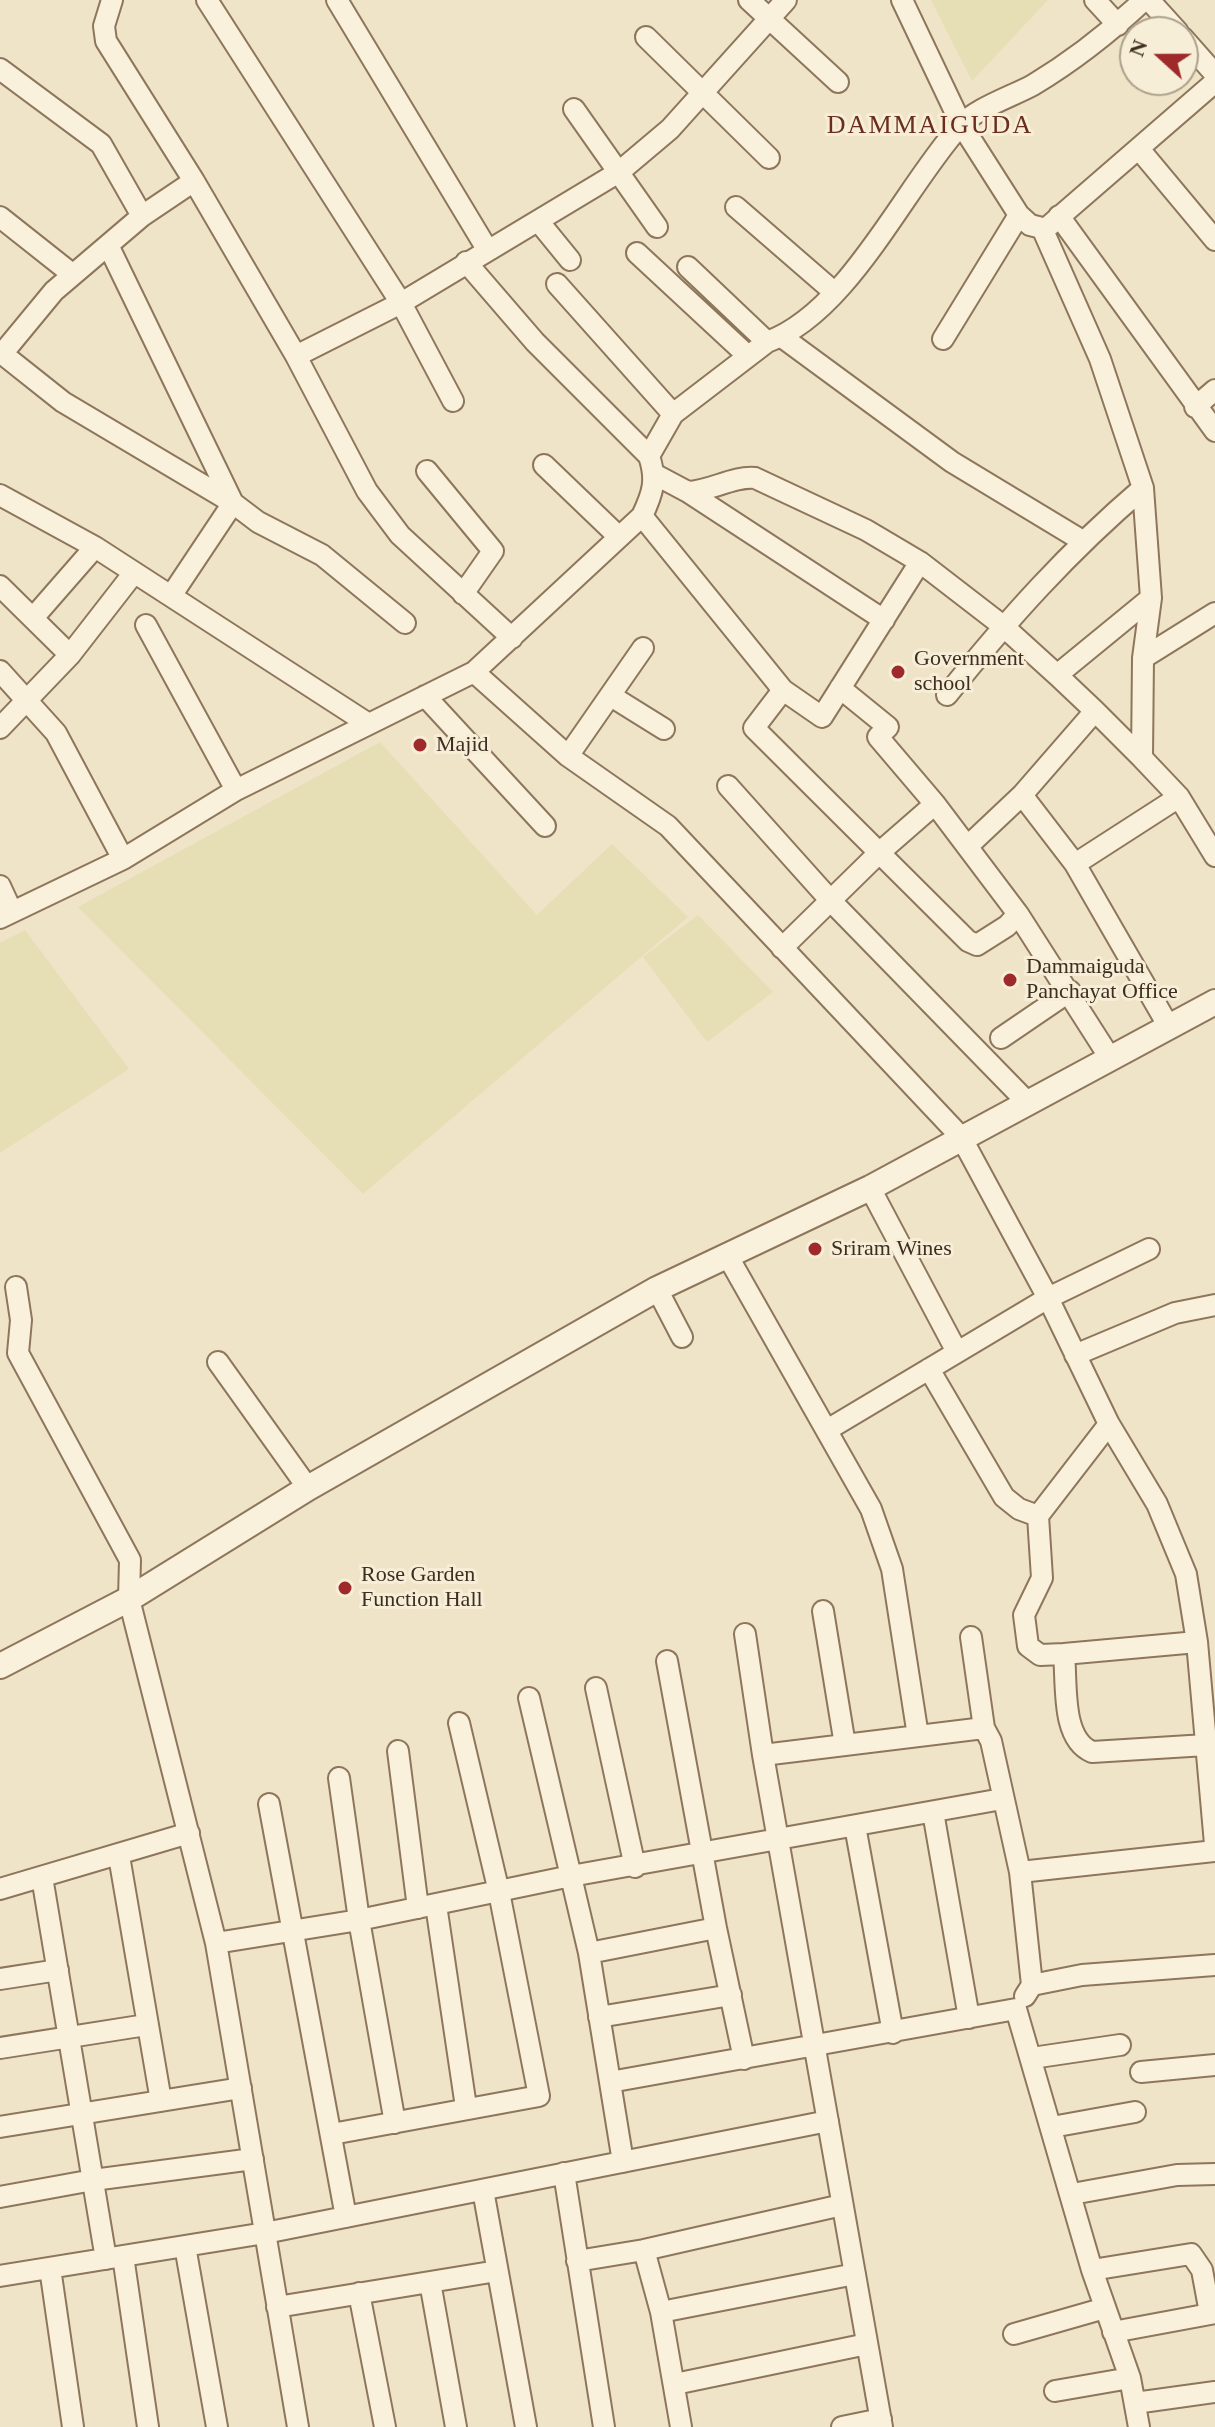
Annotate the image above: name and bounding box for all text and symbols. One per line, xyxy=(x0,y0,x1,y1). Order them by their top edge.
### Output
north arrow xyxy=(1119,16,1199,96)
text: N xyxy=(1123,36,1153,60)
district label: DAMMAIGUDA xyxy=(827,110,1033,142)
place label: Government school xyxy=(914,646,1024,698)
marker: Government school xyxy=(889,663,907,681)
place label: Majid xyxy=(436,732,489,758)
marker: Majid xyxy=(411,736,429,754)
place label: Dammaiguda Panchayat Office xyxy=(1026,954,1178,1006)
marker: Dammaiguda Panchayat Office xyxy=(1001,971,1019,989)
place label: Sriram Wines xyxy=(831,1236,952,1262)
marker: Sriram Wines xyxy=(806,1240,824,1258)
place label: Rose Garden Function Hall xyxy=(361,1562,483,1614)
marker: Rose Garden Function Hall xyxy=(336,1579,354,1597)

